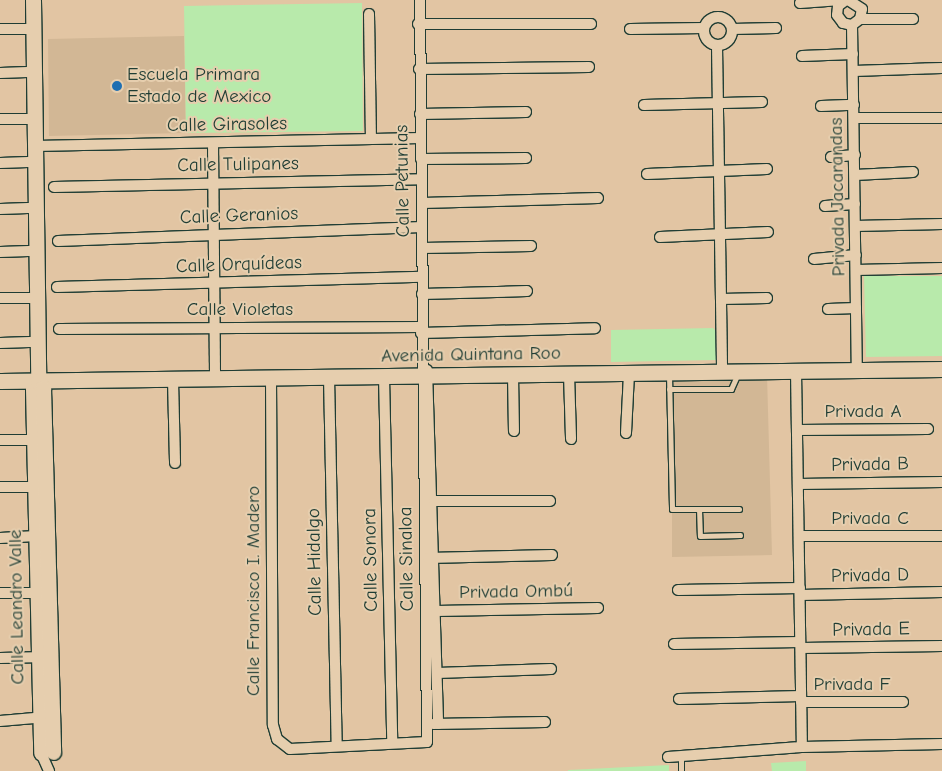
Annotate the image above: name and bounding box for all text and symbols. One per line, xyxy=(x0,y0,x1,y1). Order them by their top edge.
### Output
place label: Escuela Primara Estado de Mexico xyxy=(127,64,271,108)
marker: Escuela Primara Estado de Mexico xyxy=(111,80,123,92)
street label: Calle Girasoles xyxy=(167,113,287,137)
street label: Privada Jacarandas xyxy=(825,117,851,277)
street label: Calle Petunias xyxy=(391,124,415,238)
street label: Calle Tulipanes xyxy=(177,153,299,177)
street label: Calle Geranios xyxy=(179,203,299,229)
street label: Calle Orquídeas xyxy=(176,251,302,279)
street label: Calle Violetas xyxy=(187,299,293,321)
street label: Avenida Quintana Roo xyxy=(381,342,561,368)
street label: Privada A xyxy=(824,401,902,423)
street label: Privada B xyxy=(831,453,909,477)
street label: Calle Francisco I. Madero xyxy=(243,486,265,696)
street label: Calle Sinaloa xyxy=(395,506,419,612)
street label: Calle Hidalgo xyxy=(303,508,327,616)
street label: Calle Sonora xyxy=(359,508,383,612)
street label: Privada C xyxy=(831,508,909,530)
street label: Calle Leandro Valle xyxy=(4,529,30,685)
street label: Privada D xyxy=(831,564,909,588)
street label: Privada Ombú xyxy=(459,580,573,604)
street label: Privada E xyxy=(832,618,910,642)
street label: Privada F xyxy=(813,674,891,696)

